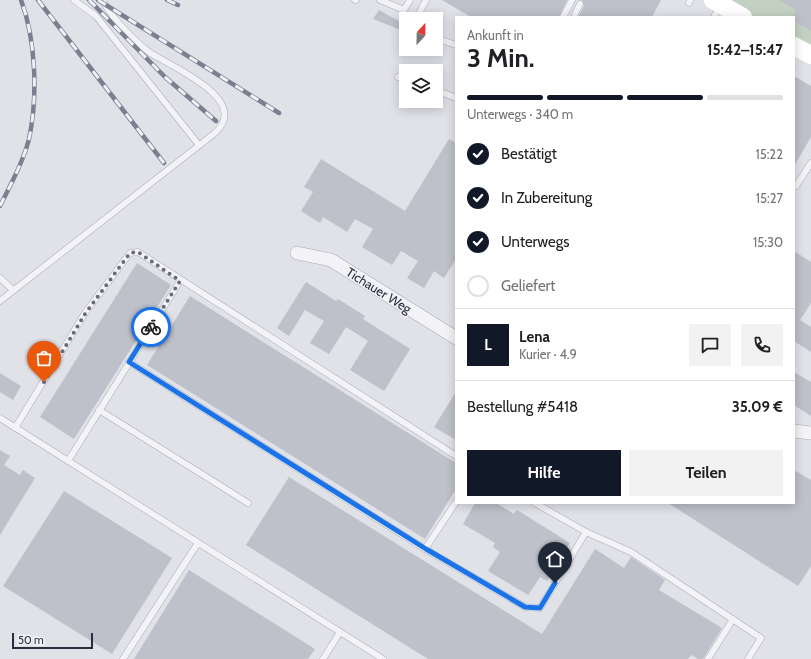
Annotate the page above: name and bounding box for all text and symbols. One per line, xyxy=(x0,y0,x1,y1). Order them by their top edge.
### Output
north arrow xyxy=(399,12,443,56)
map controls xyxy=(399,12,443,108)
text: Ankunft in xyxy=(467,27,524,43)
text: 15:42–15:47 xyxy=(707,41,783,59)
text: 3 Min. xyxy=(467,42,535,74)
button: layers xyxy=(399,64,443,108)
text: Unterwegs · 340 m xyxy=(467,106,573,122)
icon: check xyxy=(467,143,489,165)
text: Bestätigt xyxy=(501,145,557,163)
text: 15:22 xyxy=(755,146,783,162)
icon: check xyxy=(467,187,489,209)
text: In Zubereitung xyxy=(501,189,592,207)
text: 15:27 xyxy=(756,190,783,206)
icon: check xyxy=(467,231,489,253)
text: Unterwegs xyxy=(501,233,569,251)
text: 15:30 xyxy=(753,234,783,250)
street label: Tichauer Weg xyxy=(343,264,415,317)
text: Geliefert xyxy=(501,277,555,295)
courier xyxy=(131,307,171,347)
icon: bike xyxy=(140,316,162,338)
button: chat xyxy=(689,324,731,366)
button: phone xyxy=(741,324,783,366)
text: Lena xyxy=(519,328,550,346)
text: L xyxy=(484,336,492,354)
pin xyxy=(27,341,61,382)
text: Kurier · 4.9 xyxy=(519,346,577,362)
icon: bag xyxy=(33,347,55,369)
text: Bestellung #5418 xyxy=(467,398,578,416)
text: 35.09 € xyxy=(732,398,783,416)
button: Hilfe xyxy=(467,450,621,496)
button: Teilen xyxy=(629,450,783,496)
pin xyxy=(538,542,572,583)
icon: home xyxy=(544,548,566,570)
scale bar xyxy=(12,631,93,650)
text: 50 m xyxy=(18,633,44,647)

